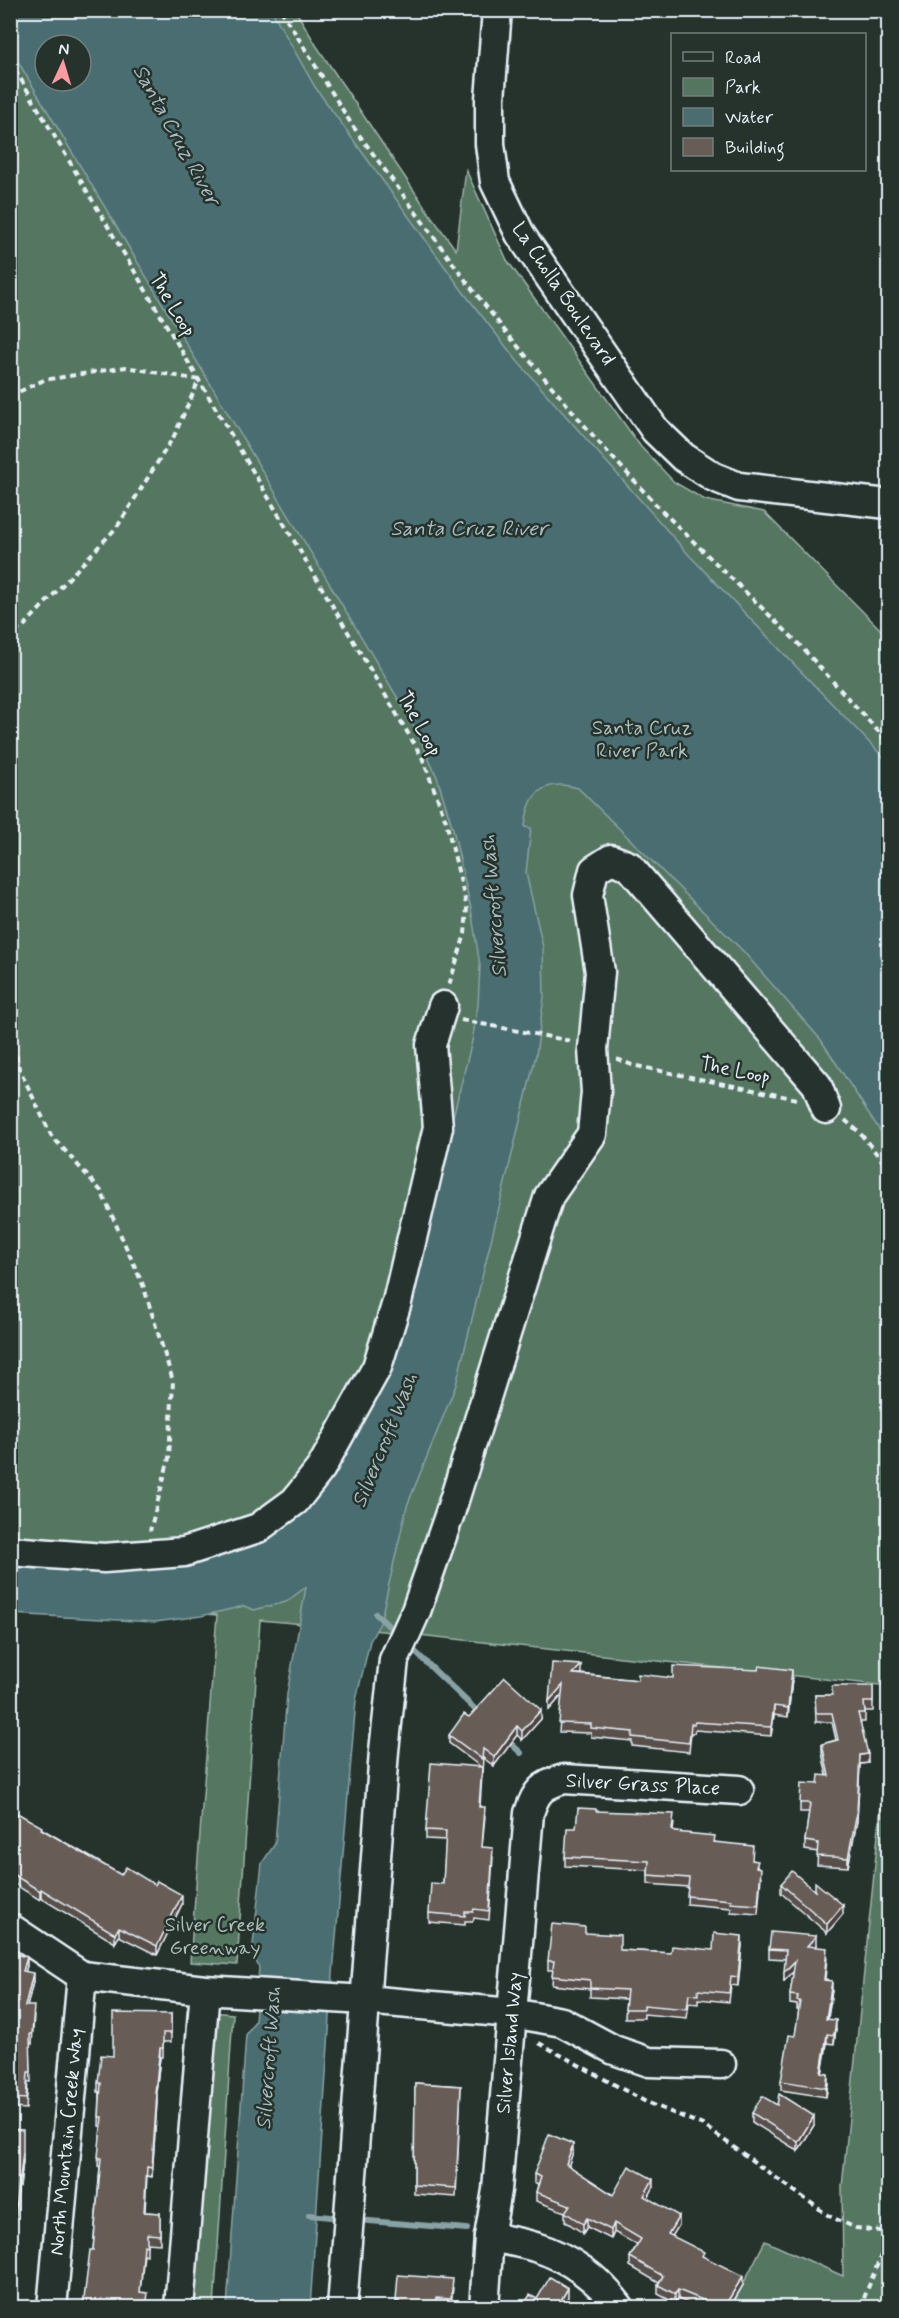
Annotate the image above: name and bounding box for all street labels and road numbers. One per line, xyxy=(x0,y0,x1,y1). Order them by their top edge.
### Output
street label: La Cholla Boulevard xyxy=(505,217,621,371)
street label: The Loop xyxy=(142,268,202,342)
street label: The Loop xyxy=(390,686,448,762)
street label: The Loop xyxy=(697,1050,773,1092)
street label: Silver Grass Place xyxy=(565,1767,721,1803)
street label: Silver Island Way xyxy=(490,1971,530,2115)
street label: North Mountain Creek Way xyxy=(44,2027,90,2257)

